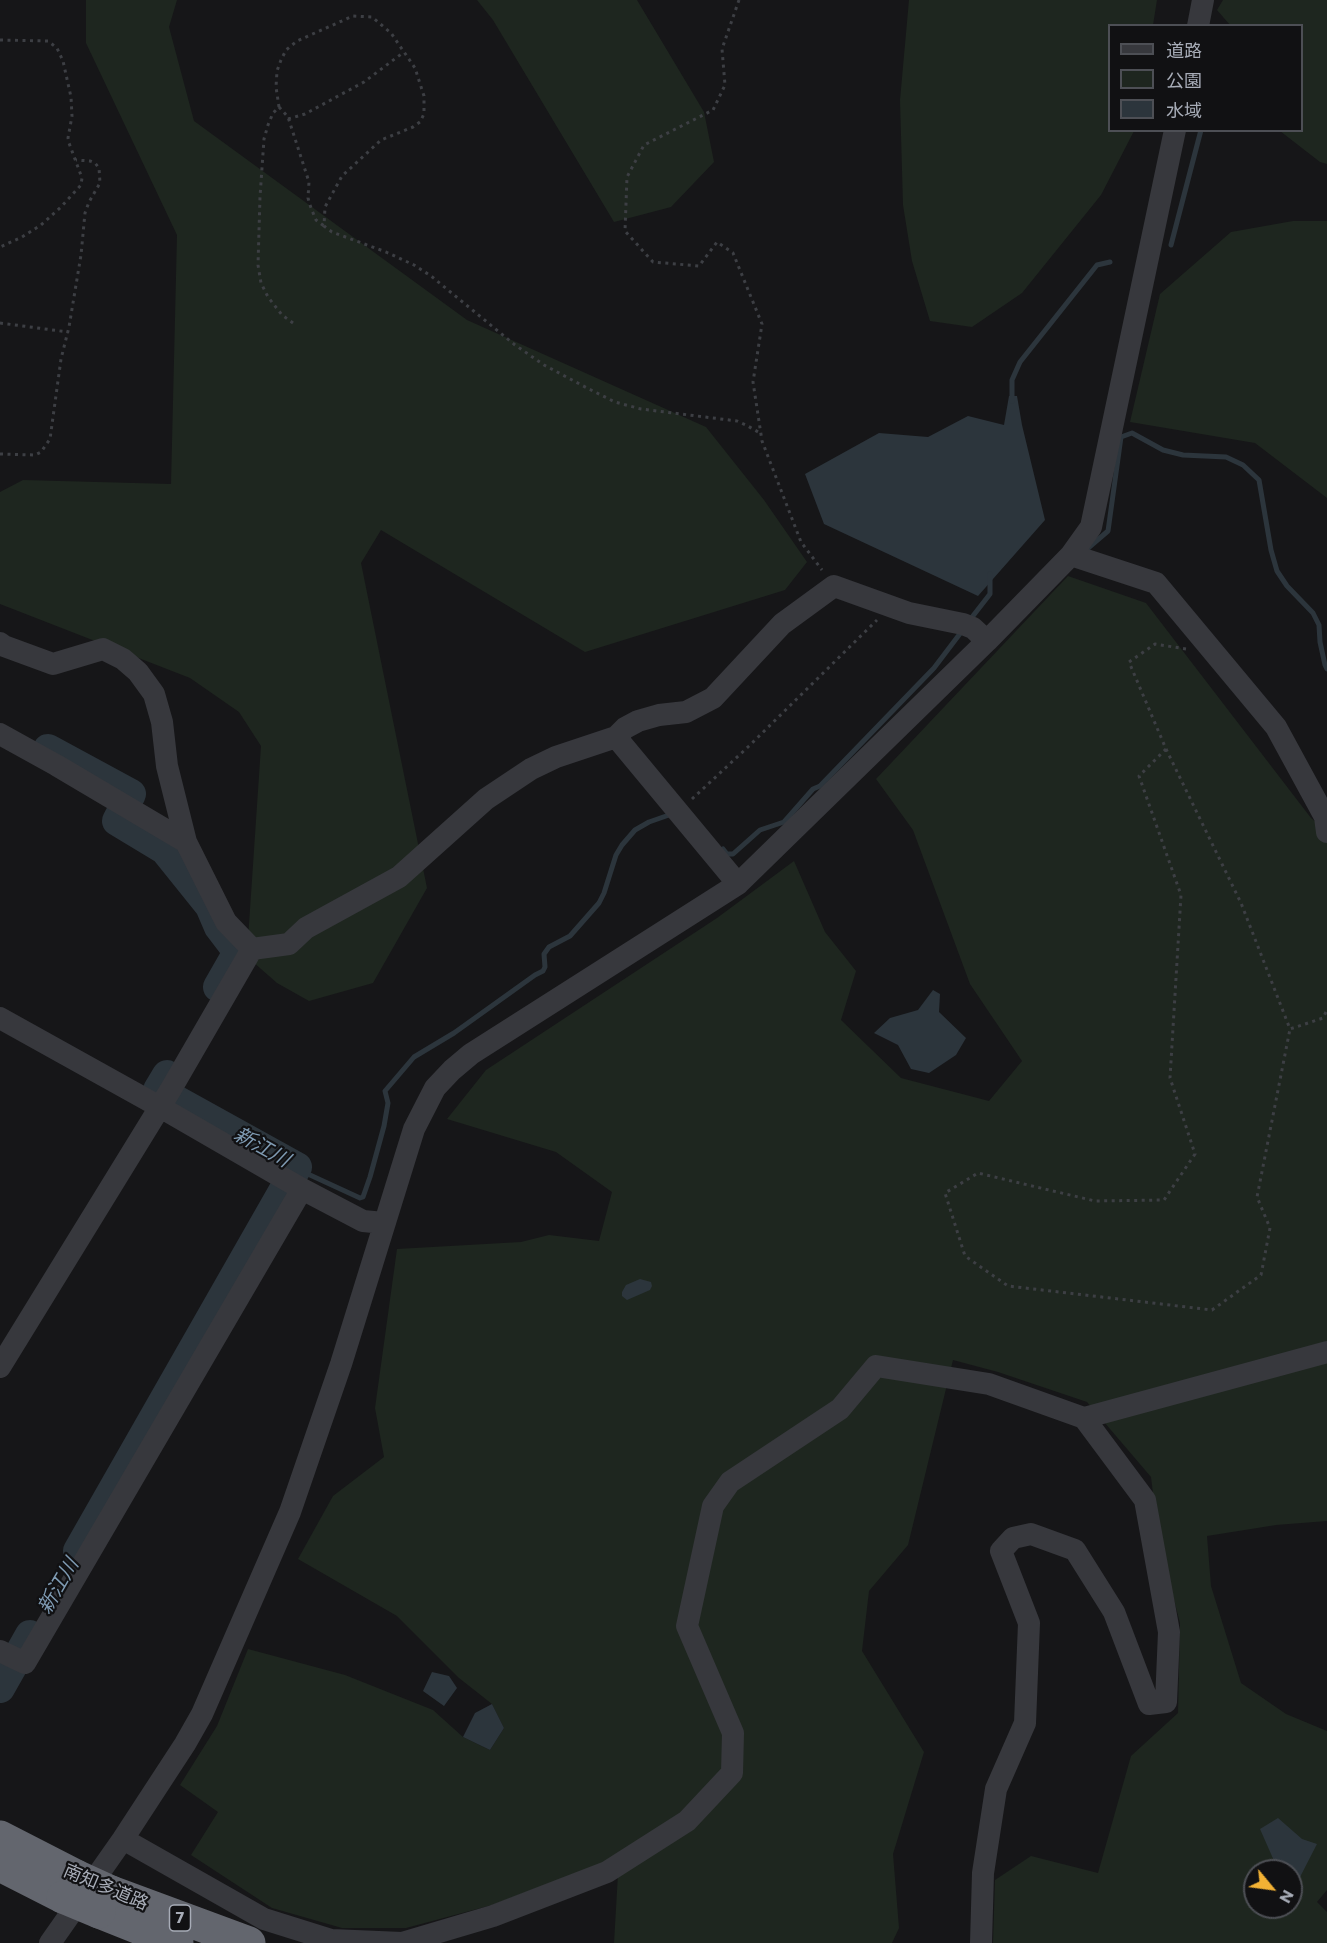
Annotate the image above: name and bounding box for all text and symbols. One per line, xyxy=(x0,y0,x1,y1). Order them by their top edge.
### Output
legend xyxy=(1108,24,1303,132)
text: 道路 xyxy=(1166,39,1202,61)
text: 公園 xyxy=(1166,69,1202,91)
text: 水域 xyxy=(1166,99,1202,121)
water label: 新江川 xyxy=(230,1122,294,1172)
water label: 新江川 xyxy=(33,1554,83,1618)
street label: 南知多道路 xyxy=(60,1859,152,1915)
north arrow xyxy=(1243,1859,1303,1919)
text: N xyxy=(1276,1887,1299,1907)
road number: 7 xyxy=(170,1905,190,1931)

